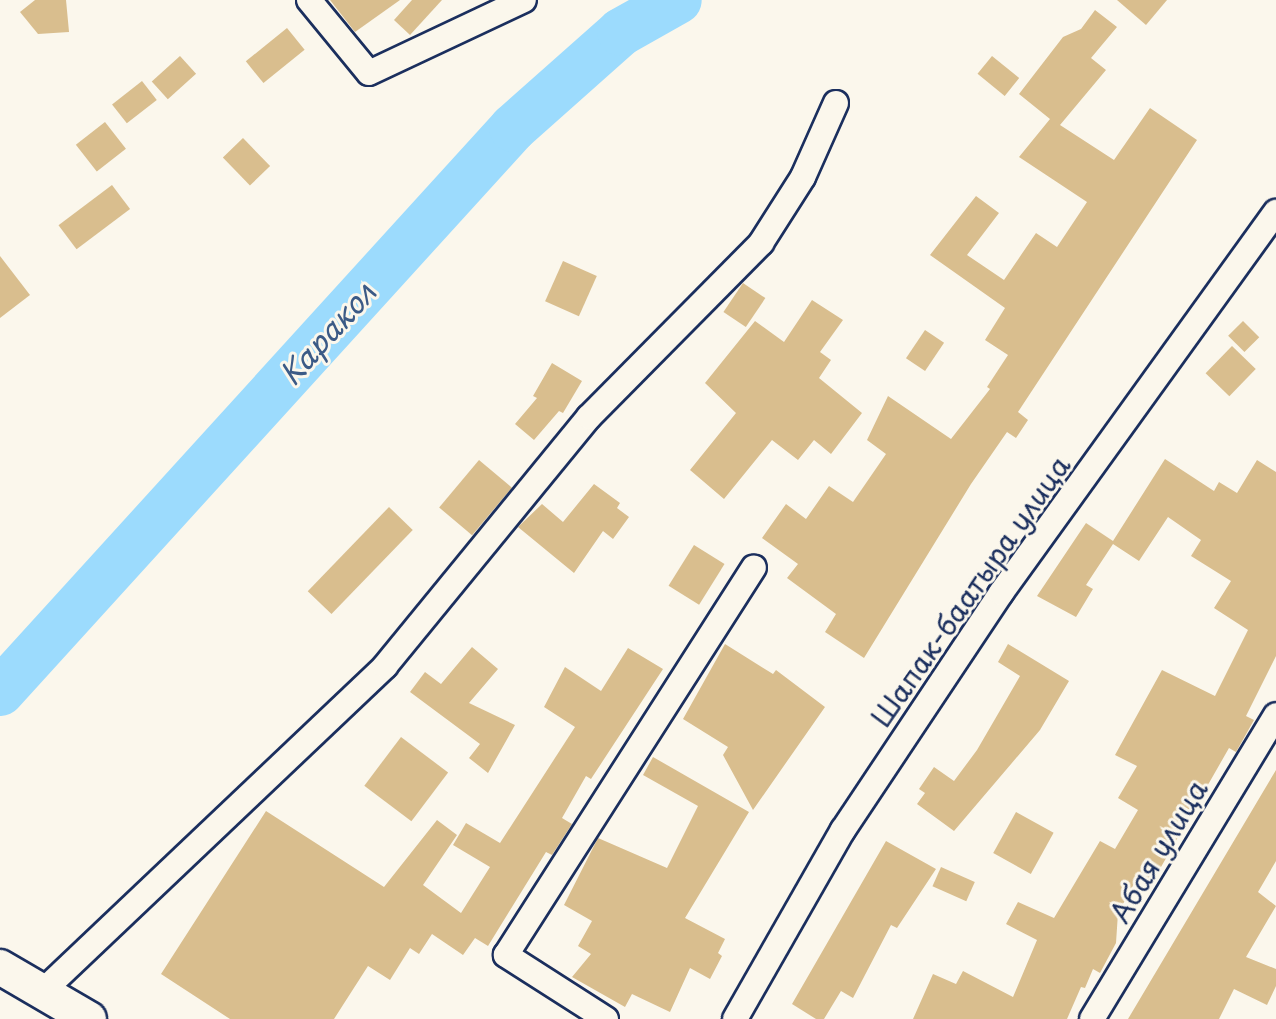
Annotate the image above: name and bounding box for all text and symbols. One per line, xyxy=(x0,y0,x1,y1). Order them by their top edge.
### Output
water label: Каракол xyxy=(272,274,382,392)
street label: Шапак-баатыра улица xyxy=(863,449,1077,733)
street label: Абая улица xyxy=(1102,773,1214,929)

